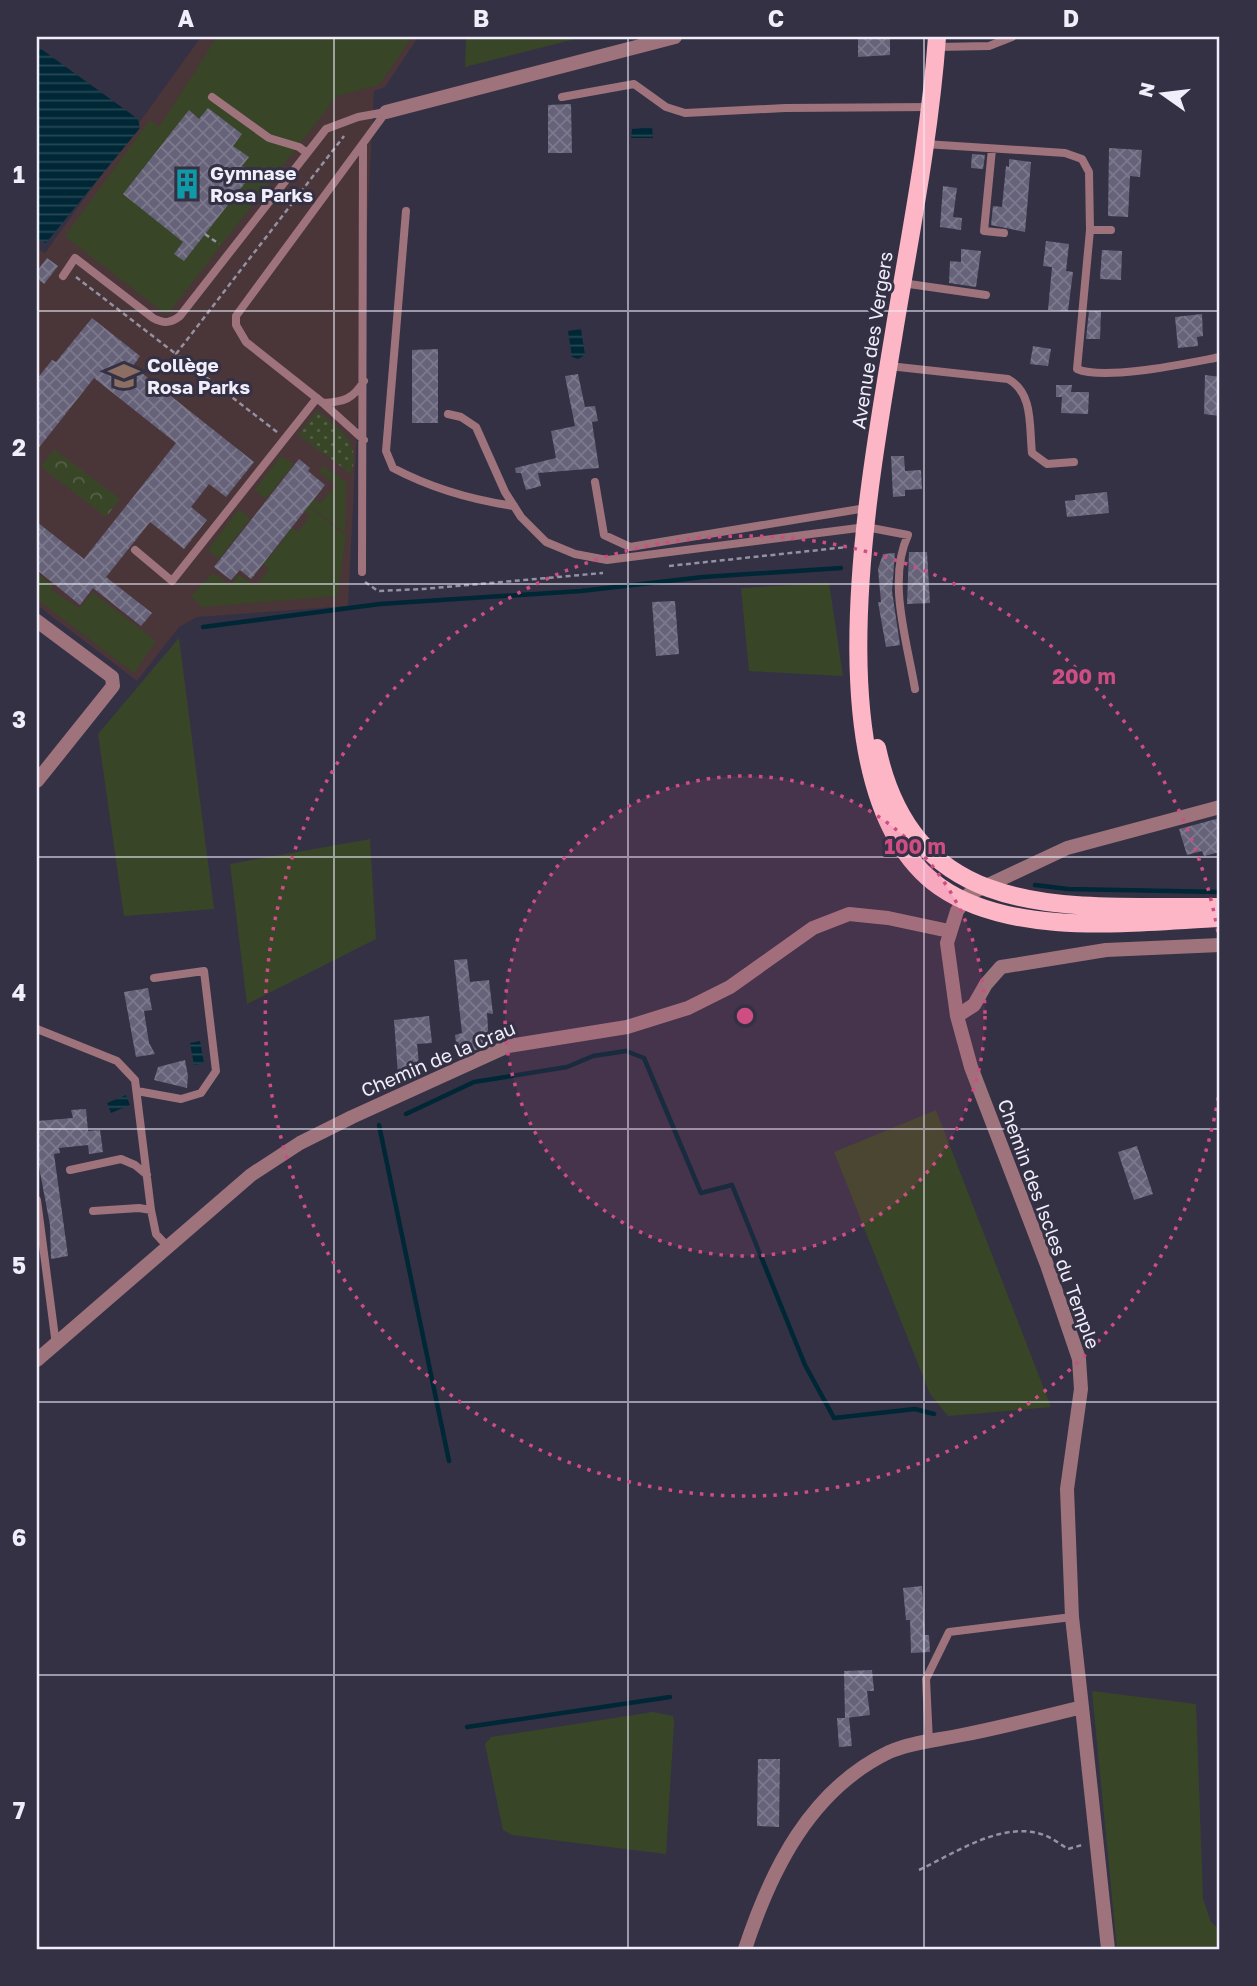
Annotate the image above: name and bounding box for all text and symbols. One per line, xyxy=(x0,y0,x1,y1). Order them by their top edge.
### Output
text: A xyxy=(178,4,195,32)
text: B xyxy=(473,4,489,32)
text: C xyxy=(768,4,784,32)
text: D xyxy=(1063,4,1079,32)
north arrow xyxy=(1128,60,1198,130)
text: N xyxy=(1133,80,1159,100)
text: 1 xyxy=(13,160,25,188)
place label: Gymnase Rosa Parks xyxy=(210,161,314,206)
building icon: Gymnase Rosa Parks xyxy=(170,167,204,201)
street label: Avenue des Vergers xyxy=(846,250,897,430)
place label: Collège Rosa Parks xyxy=(147,353,251,398)
school or university icon: Collège Rosa Parks xyxy=(107,359,141,393)
text: 2 xyxy=(12,433,26,461)
text: 200 m xyxy=(1052,663,1116,689)
text: 3 xyxy=(12,705,26,733)
text: 100 m xyxy=(884,833,946,859)
text: 4 xyxy=(12,978,26,1006)
centre of rings xyxy=(733,1004,757,1028)
street label: Chemin de la Crau xyxy=(357,1016,518,1101)
street label: Chemin des Iscles du Temple xyxy=(994,1096,1105,1352)
text: 5 xyxy=(12,1251,26,1279)
text: 6 xyxy=(12,1523,26,1551)
text: 7 xyxy=(13,1796,25,1824)

